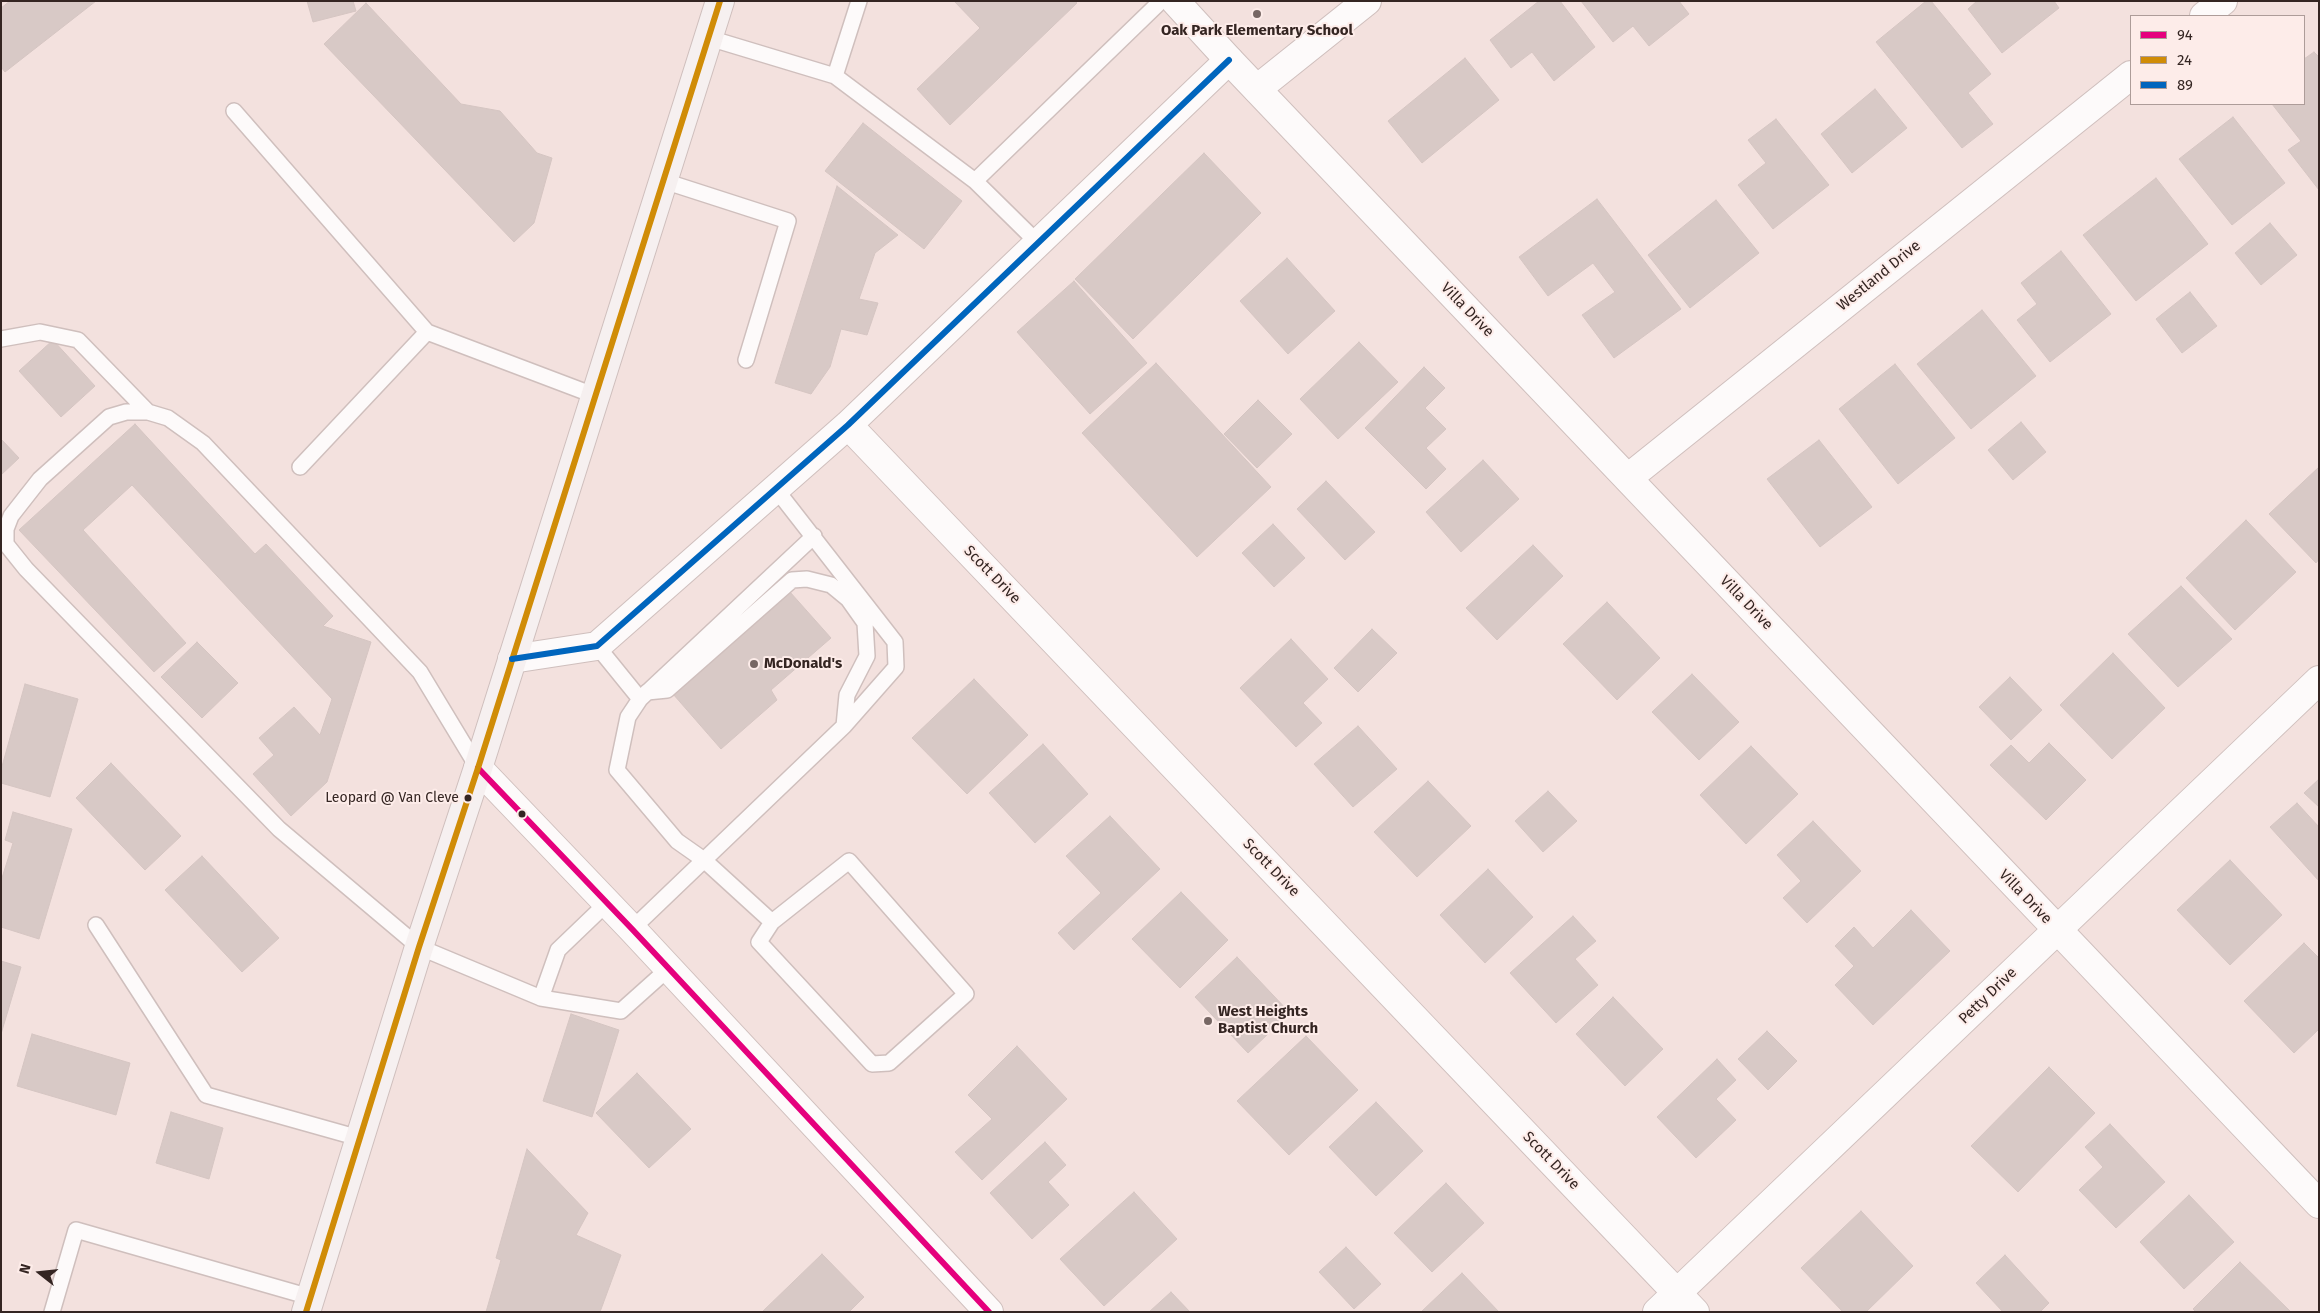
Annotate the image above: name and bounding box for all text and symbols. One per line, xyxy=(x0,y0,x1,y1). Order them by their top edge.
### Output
marker: Oak Park Elementary School xyxy=(1251,8,1263,20)
legend xyxy=(2130,15,2305,105)
place label: Oak Park Elementary School xyxy=(1161,22,1353,40)
text: 94 xyxy=(2177,26,2193,44)
text: 24 xyxy=(2177,51,2192,69)
text: 89 xyxy=(2177,76,2193,94)
street label: Westland Drive xyxy=(1834,237,1924,315)
street label: Villa Drive xyxy=(1437,279,1497,341)
street label: Scott Drive xyxy=(960,542,1024,608)
street label: Villa Drive xyxy=(1716,572,1776,634)
place label: McDonald's xyxy=(764,655,842,673)
marker: McDonald's xyxy=(748,658,760,670)
place label: Leopard @ Van Cleve xyxy=(325,790,459,806)
marker: Leopard @ Van Cleve xyxy=(463,793,473,803)
unlabelled marker xyxy=(517,809,527,819)
street label: Scott Drive xyxy=(1239,835,1303,901)
street label: Villa Drive xyxy=(1995,866,2055,928)
street label: Petty Drive xyxy=(1955,964,2021,1028)
place label: West Heights Baptist Church xyxy=(1218,1003,1318,1038)
marker: West Heights Baptist Church xyxy=(1202,1015,1214,1027)
street label: Scott Drive xyxy=(1519,1128,1583,1194)
north arrow xyxy=(15,1248,65,1298)
text: N xyxy=(16,1262,35,1276)

